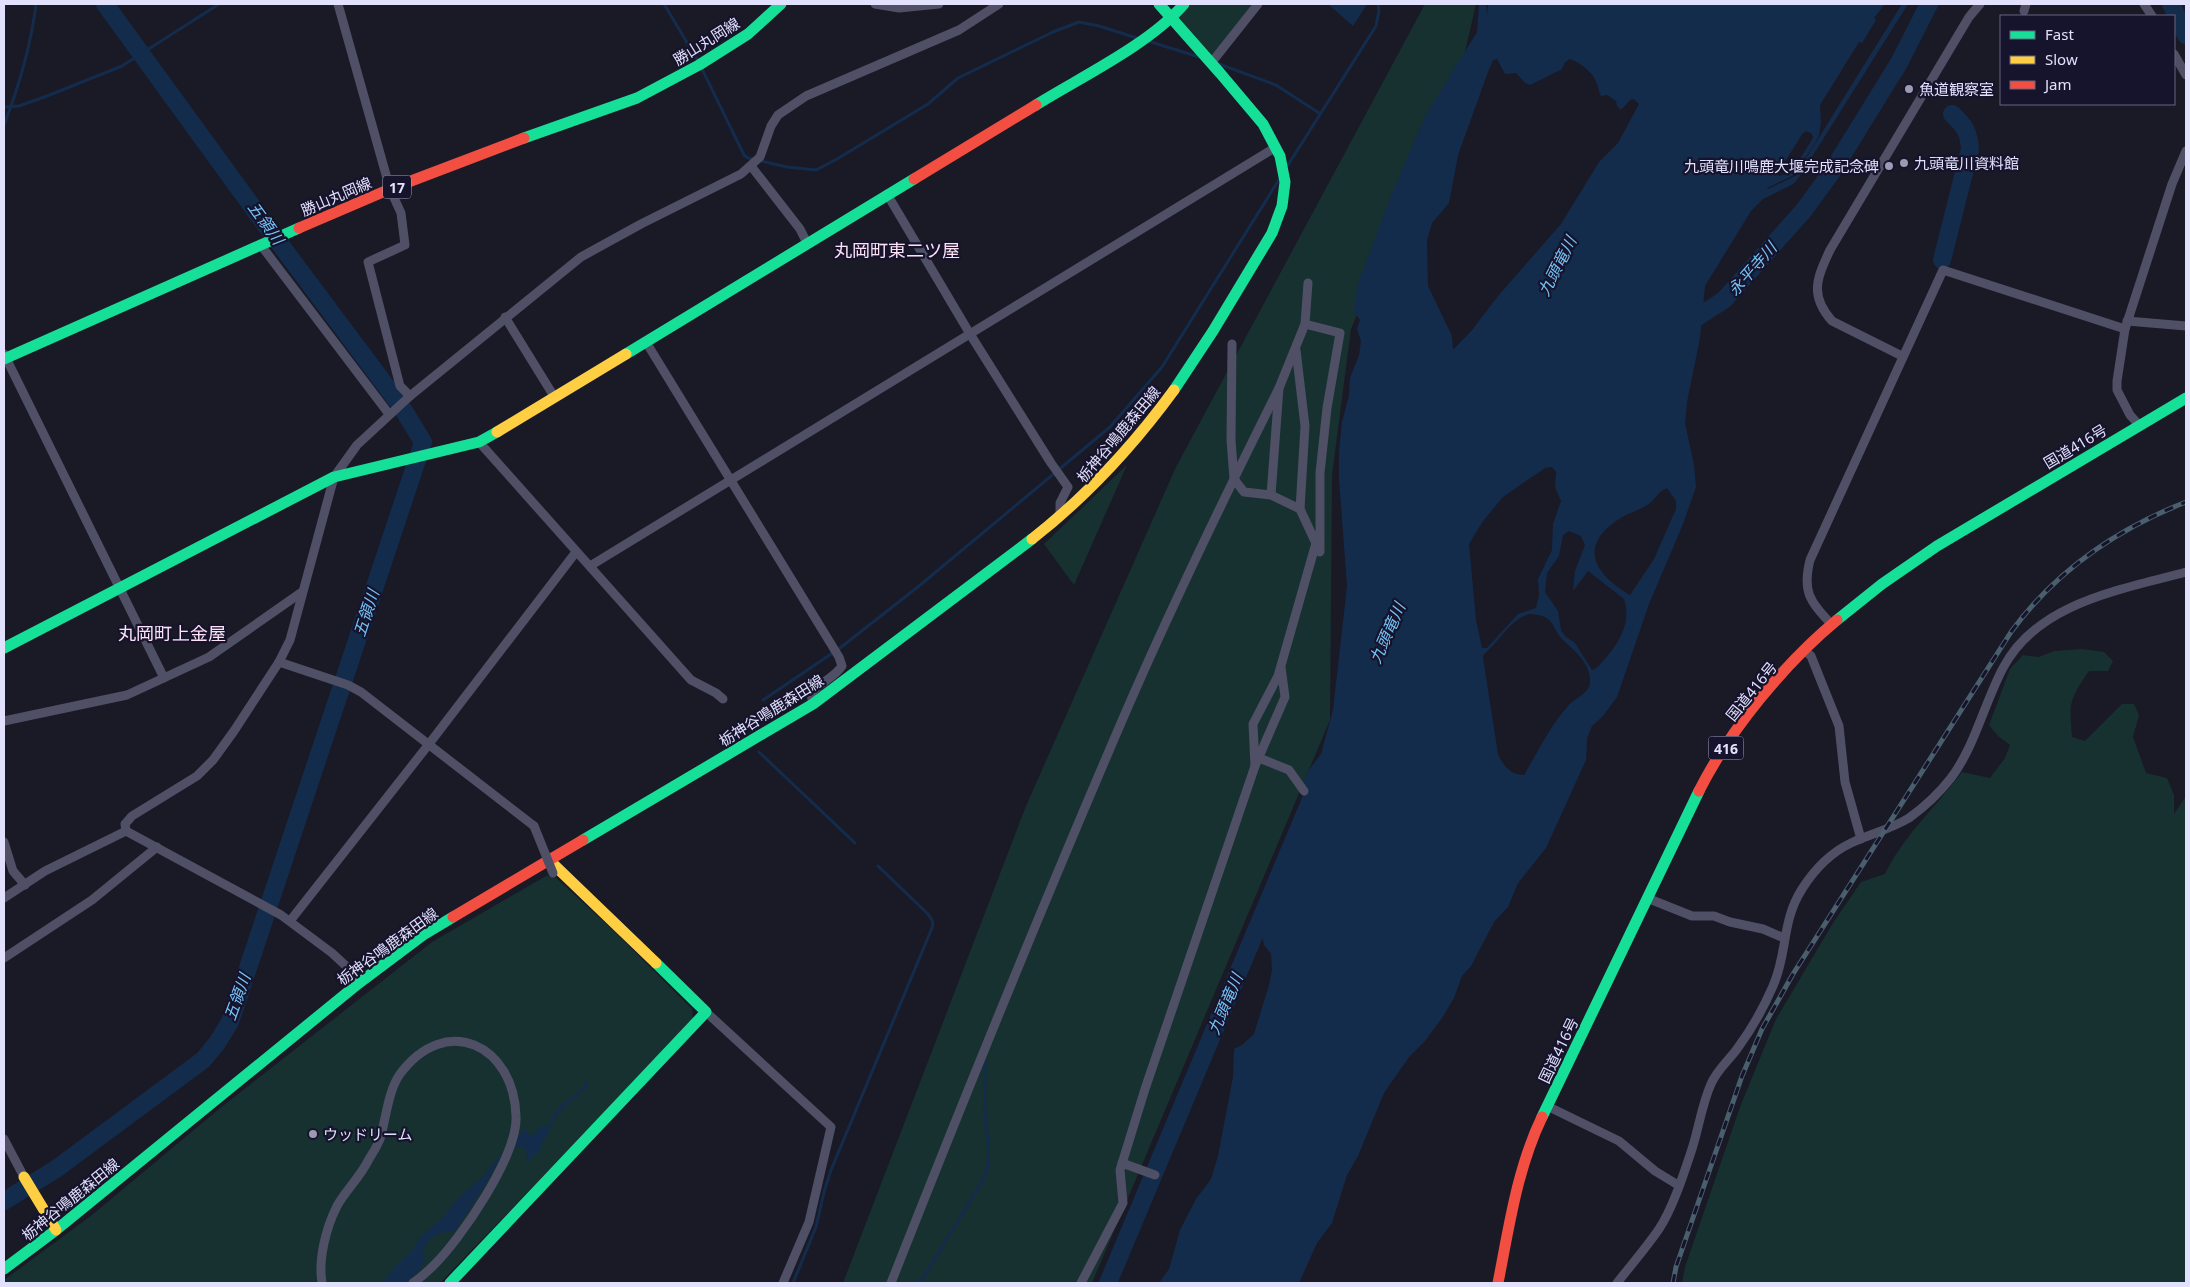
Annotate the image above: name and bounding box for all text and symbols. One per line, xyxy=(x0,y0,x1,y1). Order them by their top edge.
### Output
street label: 勝山丸岡線 xyxy=(669,13,743,69)
legend xyxy=(2000,15,2175,105)
text: Fast xyxy=(2045,24,2074,44)
text: Slow xyxy=(2045,49,2078,69)
text: Jam xyxy=(2043,74,2072,94)
place label: 魚道観察室 xyxy=(1919,79,1994,99)
marker: 魚道観察室 xyxy=(1903,83,1915,95)
place label: 九頭竜川資料館 xyxy=(1914,153,2019,173)
place label: 九頭竜川鳴鹿大堰完成記念碑 xyxy=(1684,156,1879,176)
marker: 九頭竜川資料館 xyxy=(1898,157,1910,169)
marker: 九頭竜川鳴鹿大堰完成記念碑 xyxy=(1883,160,1895,172)
street label: 勝山丸岡線 xyxy=(298,172,374,220)
road number: 17 xyxy=(383,176,411,198)
water label: 五領川 xyxy=(243,197,290,250)
water label: 九頭竜川 xyxy=(1533,231,1582,300)
water label: 永平寺川 xyxy=(1723,236,1783,300)
district label: 丸岡町東二ツ屋 xyxy=(834,238,960,262)
street label: 栃神谷鳴鹿森田線 xyxy=(1072,382,1164,486)
street label: 国道416号 xyxy=(2040,419,2110,473)
water label: 五領川 xyxy=(348,585,384,639)
water label: 九頭竜川 xyxy=(1364,597,1411,667)
district label: 丸岡町上金屋 xyxy=(118,621,226,645)
street label: 国道416号 xyxy=(1721,657,1781,725)
street label: 栃神谷鳴鹿森田線 xyxy=(715,670,827,750)
road number: 416 xyxy=(1708,736,1744,760)
street label: 栃神谷鳴鹿森田線 xyxy=(333,903,441,989)
water label: 九頭竜川 xyxy=(1202,968,1248,1038)
water label: 五領川 xyxy=(218,969,256,1023)
street label: 国道416号 xyxy=(1534,1014,1582,1086)
place label: ウッドリーム xyxy=(323,1124,413,1144)
marker: ウッドリーム xyxy=(307,1128,319,1140)
street label: 栃神谷鳴鹿森田線 xyxy=(17,1153,123,1245)

